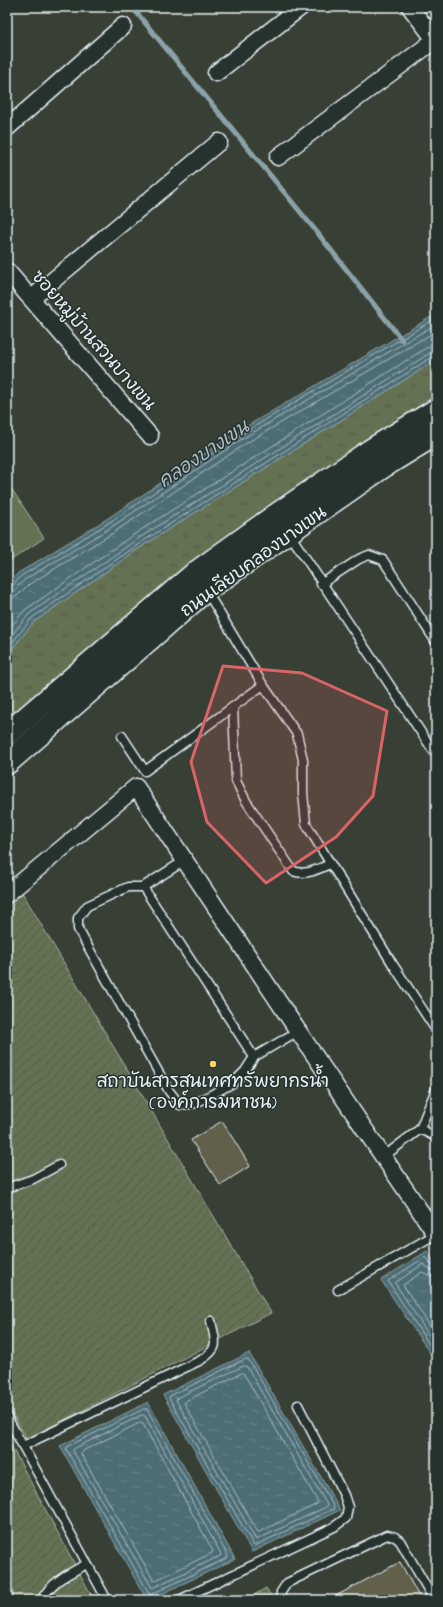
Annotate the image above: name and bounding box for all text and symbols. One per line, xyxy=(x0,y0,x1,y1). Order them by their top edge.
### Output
street label: ซอยหมู่บ้านสวนบางเขน xyxy=(24,265,162,417)
water label: คลองบางเขน xyxy=(154,414,256,495)
street label: ถนนเลียบคลองบางเขน xyxy=(175,500,333,625)
marker: สถาบันสารสนเทศทรัพยากรน้ำ (องค์การมหาชน) xyxy=(208,1059,218,1069)
place label: สถาบันสารสนเทศทรัพยากรน้ำ (องค์การมหาชน) xyxy=(97,1064,329,1117)

